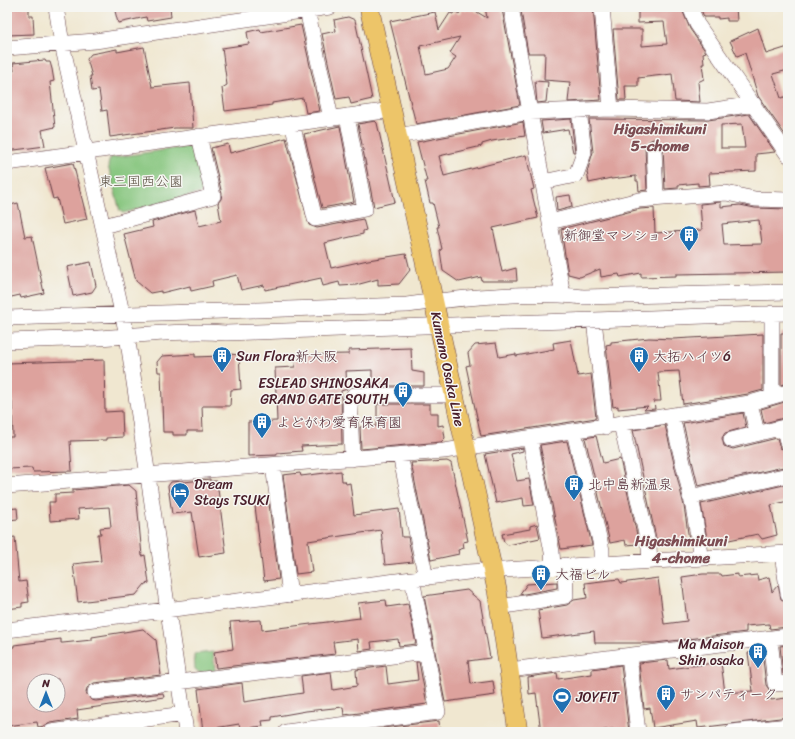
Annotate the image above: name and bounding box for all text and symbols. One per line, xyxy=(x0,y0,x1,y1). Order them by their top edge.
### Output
district label: Higashimikuni 5-chome xyxy=(613,116,707,159)
park label: 東三国西公園 xyxy=(99,169,183,194)
place label: 新御堂マンション xyxy=(564,223,675,248)
building icon: 新御堂マンション xyxy=(678,224,700,252)
street label: Kumano Osaka Line xyxy=(423,309,472,429)
place label: Sun Flora新大阪 xyxy=(236,344,337,369)
place label: 大拓ハイツ6 xyxy=(653,344,731,369)
building icon: Sun Flora新大阪 xyxy=(211,345,233,373)
building icon: 大拓ハイツ6 xyxy=(628,345,650,373)
place label: ESLEAD SHINOSAKA GRAND GATE SOUTH xyxy=(258,371,389,412)
building icon: ESLEAD SHINOSAKA GRAND GATE SOUTH xyxy=(392,380,414,408)
place label: よどがわ愛育保育園 xyxy=(276,410,402,435)
building icon: よどがわ愛育保育園 xyxy=(251,411,273,439)
place label: Dream Stays TSUKI xyxy=(194,472,270,513)
place label: 北中島新温泉 xyxy=(588,472,672,497)
building icon: 北中島新温泉 xyxy=(563,473,585,501)
hotel icon: Dream Stays TSUKI xyxy=(169,481,191,509)
district label: Higashimikuni 4-chome xyxy=(634,528,728,571)
place label: 大福ビル xyxy=(555,562,611,587)
building icon: 大福ビル xyxy=(530,563,552,591)
place label: Ma Maison Shin osaka xyxy=(678,632,744,673)
building icon: Ma Maison Shin osaka xyxy=(747,641,769,669)
north arrow xyxy=(26,673,66,713)
text: N xyxy=(41,674,50,693)
place label: サンパティーク xyxy=(680,682,777,707)
building icon: サンパティーク xyxy=(655,683,677,711)
place label: JOYFIT xyxy=(575,685,620,710)
sports icon: JOYFIT xyxy=(551,686,573,714)

